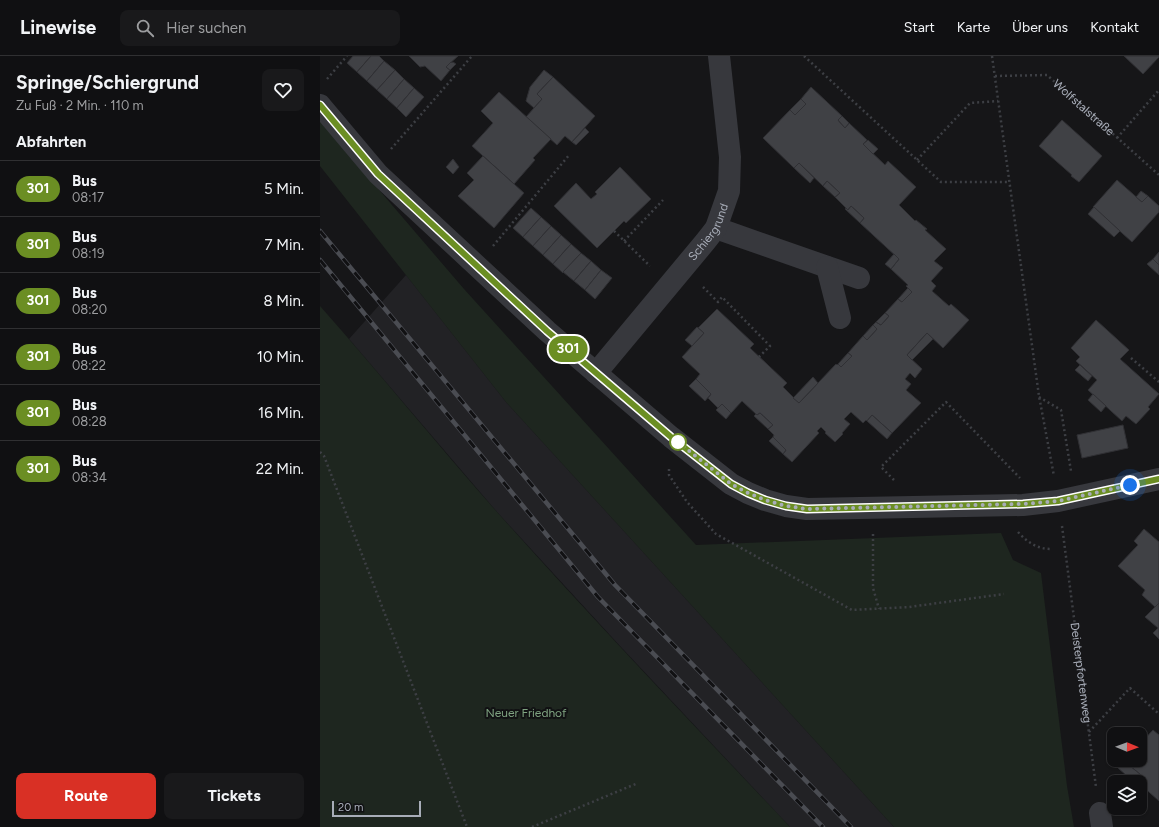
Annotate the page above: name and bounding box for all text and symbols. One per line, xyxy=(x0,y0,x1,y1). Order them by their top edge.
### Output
search box xyxy=(120,10,400,46)
text: Linewise xyxy=(20,16,96,39)
icon: search xyxy=(134,17,156,39)
text: Hier suchen xyxy=(166,19,246,37)
text: Start xyxy=(904,19,935,36)
text: Karte xyxy=(957,19,990,36)
text: Über uns xyxy=(1012,19,1068,36)
text: Kontakt xyxy=(1090,19,1139,36)
button: heart xyxy=(262,69,304,111)
text: Springe/Schiergrund xyxy=(16,71,199,94)
street label: Wolfstalstraße xyxy=(1050,77,1117,139)
text: Zu Fuß · 2 Min. · 110 m xyxy=(16,98,144,113)
text: Abfahrten xyxy=(16,133,86,151)
text: Bus xyxy=(72,172,97,190)
text: 301 xyxy=(27,180,49,197)
text: 5 Min. xyxy=(264,180,304,198)
text: 08:17 xyxy=(72,190,104,205)
street label: Schiergrund xyxy=(685,202,731,264)
text: Bus xyxy=(72,228,97,246)
text: 301 xyxy=(27,236,49,253)
text: 7 Min. xyxy=(265,236,304,254)
text: 08:19 xyxy=(72,246,104,261)
text: Bus xyxy=(72,284,97,302)
text: 301 xyxy=(27,292,49,309)
text: 8 Min. xyxy=(263,292,304,310)
text: 08:20 xyxy=(72,302,107,317)
line badge: 301 xyxy=(545,336,591,362)
text: Bus xyxy=(72,340,97,358)
text: 301 xyxy=(557,340,579,357)
text: 301 xyxy=(27,348,49,365)
text: 10 Min. xyxy=(257,348,304,366)
text: 08:22 xyxy=(72,358,106,373)
text: Bus xyxy=(72,396,97,414)
text: 301 xyxy=(27,404,49,421)
text: 16 Min. xyxy=(258,404,304,422)
text: 08:28 xyxy=(72,414,107,429)
unlabelled marker xyxy=(669,433,687,451)
text: Bus xyxy=(72,452,97,470)
text: 301 xyxy=(27,460,49,477)
text: 22 Min. xyxy=(256,460,304,478)
text: 08:34 xyxy=(72,470,107,485)
your location xyxy=(1120,475,1140,495)
street label: Deisterpfortenweg xyxy=(1068,622,1095,724)
park label: Neuer Friedhof xyxy=(485,706,567,720)
north arrow xyxy=(1107,727,1147,767)
map controls xyxy=(1107,727,1147,815)
button: Route xyxy=(16,773,156,819)
button: Tickets xyxy=(164,773,304,819)
button: layers xyxy=(1107,775,1147,815)
scale bar xyxy=(332,799,421,818)
text: 20 m xyxy=(338,801,363,814)

